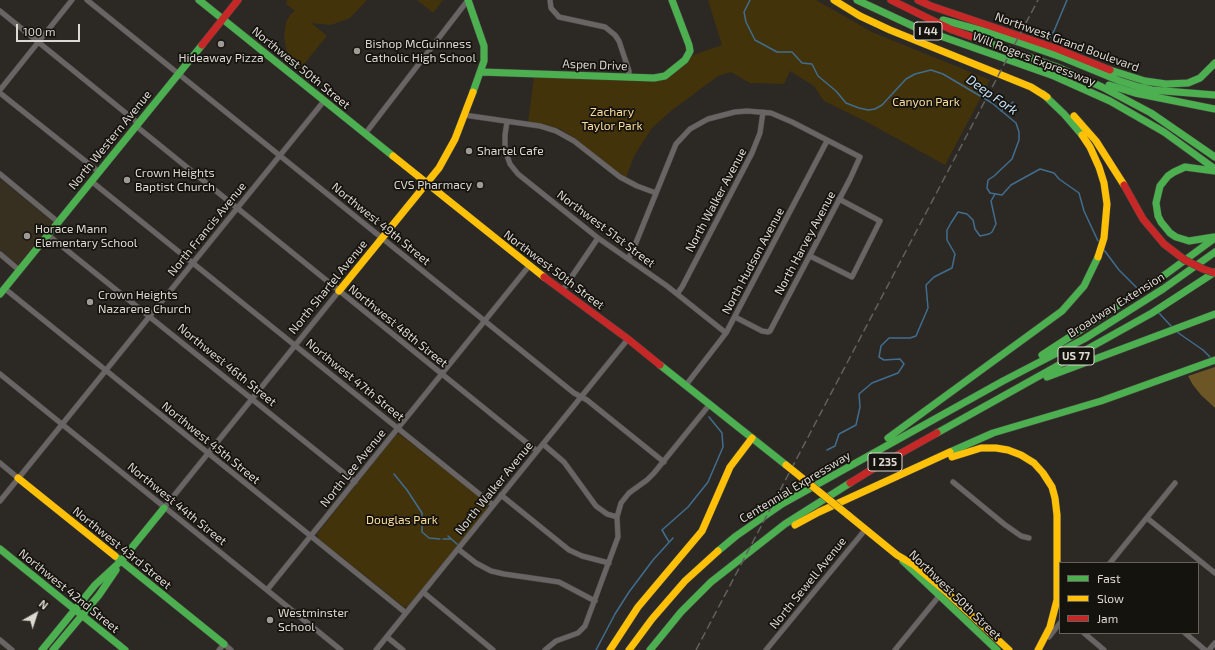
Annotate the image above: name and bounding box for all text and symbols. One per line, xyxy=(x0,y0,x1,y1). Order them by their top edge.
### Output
street label: Northwest Grand Boulevard xyxy=(993,9,1141,75)
scale bar xyxy=(18,16,82,42)
road number: I 44 xyxy=(914,22,942,40)
text: 100 m xyxy=(23,24,55,38)
street label: Northwest 50th Street xyxy=(249,24,353,112)
street label: Will Rogers Expressway xyxy=(970,29,1098,89)
place label: Bishop McGuinness Catholic High School xyxy=(365,37,476,65)
marker: Hideaway Pizza xyxy=(216,39,226,49)
marker: Bishop McGuinness Catholic High School xyxy=(352,46,362,56)
place label: Hideaway Pizza xyxy=(178,51,264,65)
street label: Aspen Drive xyxy=(562,57,628,73)
water label: Deep Fork xyxy=(963,72,1021,118)
street label: North Western Avenue xyxy=(65,87,155,193)
park label: Canyon Park xyxy=(892,95,960,109)
park label: Zachary Taylor Park xyxy=(581,105,643,133)
place label: Shartel Cafe xyxy=(477,144,544,158)
marker: Shartel Cafe xyxy=(464,146,474,156)
street label: North Walker Avenue xyxy=(682,146,750,254)
place label: Crown Heights Baptist Church xyxy=(135,166,215,194)
marker: Crown Heights Baptist Church xyxy=(122,175,132,185)
place label: CVS Pharmacy xyxy=(394,178,472,192)
street label: North Francis Avenue xyxy=(165,179,249,279)
street label: Northwest 49th Street xyxy=(329,180,433,268)
marker: CVS Pharmacy xyxy=(475,180,485,190)
street label: Northwest 51st Street xyxy=(554,187,658,271)
street label: North Harvey Avenue xyxy=(771,189,839,297)
street label: North Hudson Avenue xyxy=(719,205,787,317)
place label: Horace Mann Elementary School xyxy=(35,222,137,250)
street label: Northwest 50th Street xyxy=(501,227,607,313)
marker: Horace Mann Elementary School xyxy=(22,231,32,241)
street label: North Shartel Avenue xyxy=(286,237,370,337)
street label: Broadway Extension xyxy=(1065,269,1167,341)
street label: Northwest 48th Street xyxy=(345,282,451,370)
place label: Crown Heights Nazarene Church xyxy=(98,288,191,316)
marker: Crown Heights Nazarene Church xyxy=(85,297,95,307)
street label: Northwest 46th Street xyxy=(175,321,279,409)
street label: Northwest 47th Street xyxy=(303,336,407,424)
road number: US 77 xyxy=(1058,347,1094,365)
street label: Northwest 45th Street xyxy=(159,399,263,487)
street label: North Lee Avenue xyxy=(317,426,389,510)
street label: North Walker Avenue xyxy=(452,438,536,538)
street label: Centennial Expressway xyxy=(737,448,853,526)
road number: I 235 xyxy=(868,453,902,471)
street label: Northwest 44th Street xyxy=(124,460,230,548)
street label: Northwest 43rd Street xyxy=(70,504,174,592)
park label: Douglas Park xyxy=(366,513,438,527)
street label: North Sewell Avenue xyxy=(767,534,849,632)
street label: Northwest 42nd Street xyxy=(16,546,122,636)
street label: Northwest 50th Street xyxy=(906,547,1004,643)
legend xyxy=(1059,562,1199,634)
text: Fast xyxy=(1097,571,1120,585)
text: Slow xyxy=(1097,591,1124,605)
north arrow xyxy=(16,594,56,634)
place label: Westminster School xyxy=(278,606,349,634)
text: Jam xyxy=(1097,611,1118,625)
marker: Westminster School xyxy=(265,615,275,625)

